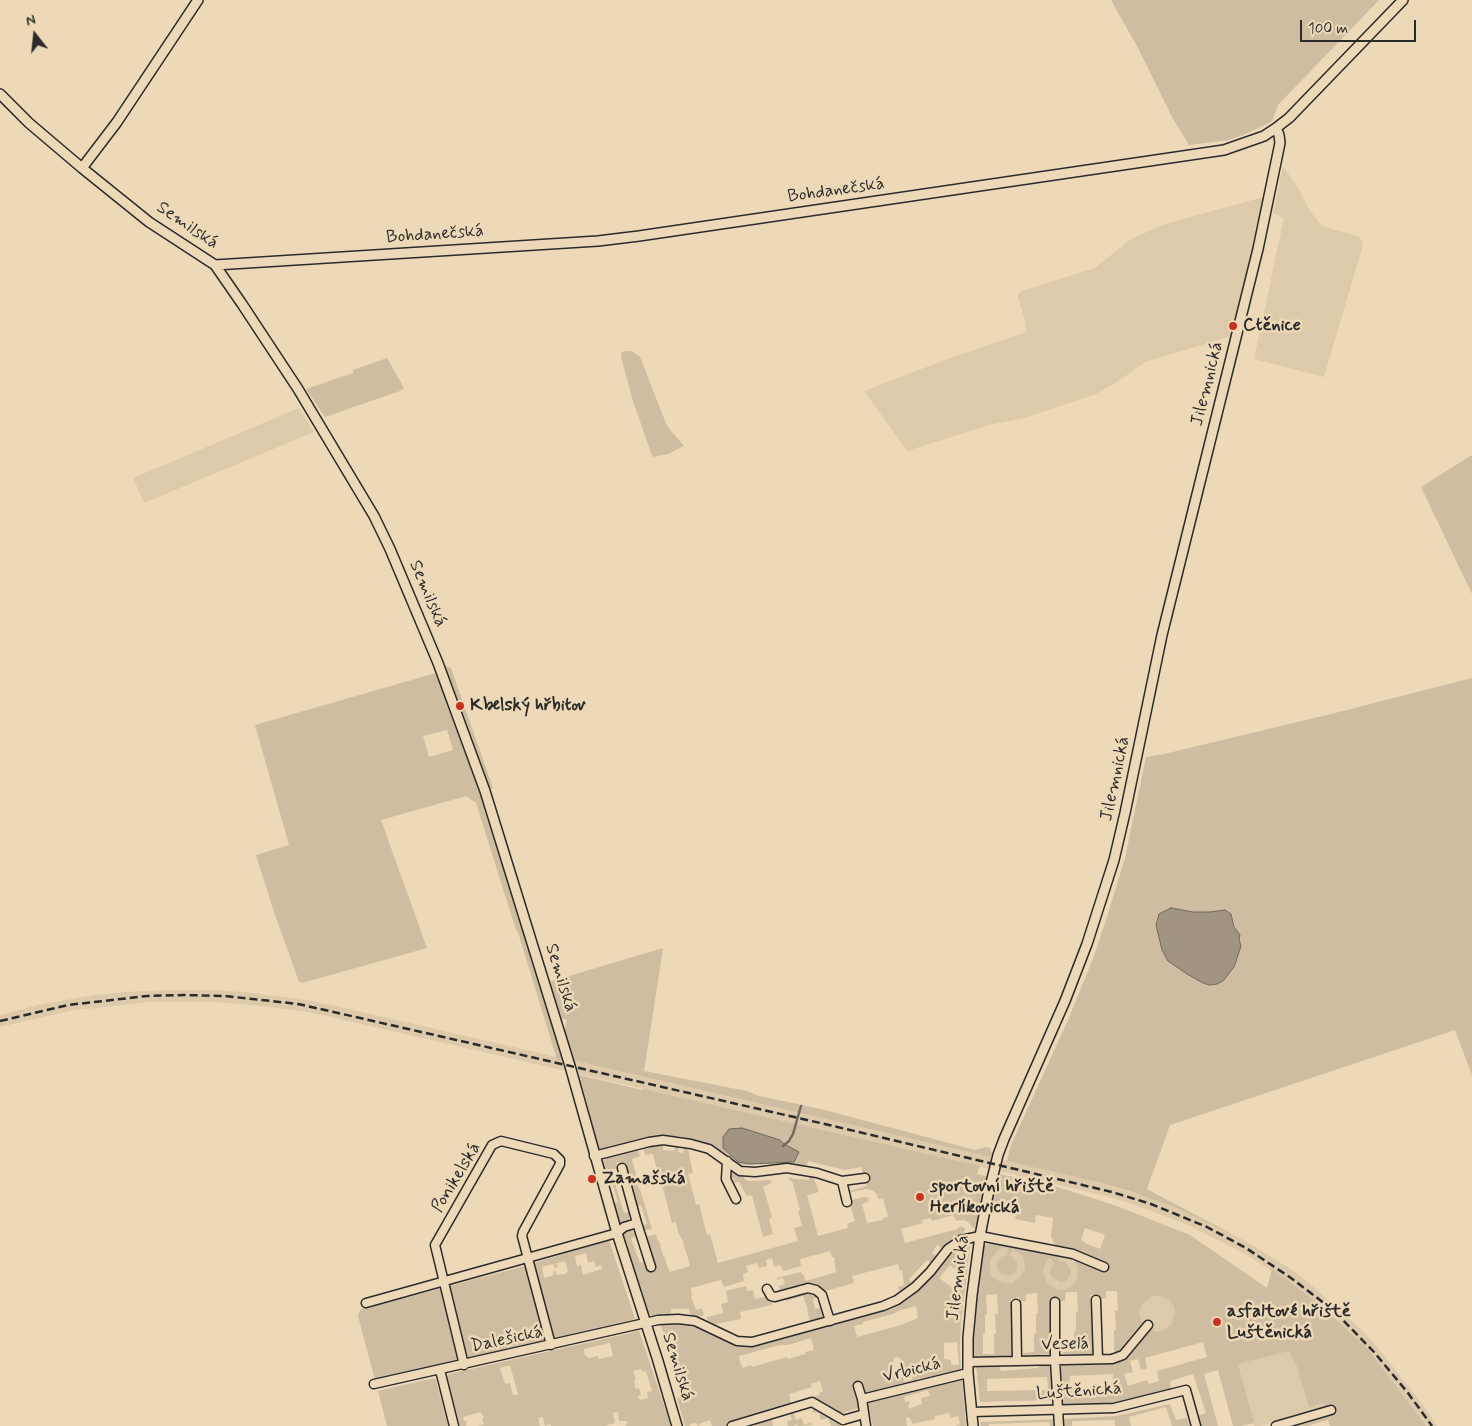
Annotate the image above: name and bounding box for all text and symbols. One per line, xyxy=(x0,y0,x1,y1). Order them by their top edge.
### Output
north arrow xyxy=(10,10,60,60)
scale bar xyxy=(1302,10,1418,42)
text: N xyxy=(24,11,38,31)
text: 100 m xyxy=(1308,19,1348,39)
street label: Bohdanečská xyxy=(786,174,886,208)
street label: Semilská xyxy=(152,197,222,255)
street label: Bohdanečská xyxy=(386,221,484,249)
place label: Ctěnice xyxy=(1243,315,1301,337)
marker: Ctěnice xyxy=(1227,320,1239,332)
street label: Jilemnická xyxy=(1187,340,1229,428)
street label: Semilská xyxy=(403,557,451,631)
place label: Kbelský hřbitov xyxy=(470,695,586,717)
marker: Kbelský hřbitov xyxy=(454,700,466,712)
street label: Jilemnická xyxy=(1096,735,1136,823)
street label: Semilská xyxy=(539,941,581,1015)
street label: Ponikelská xyxy=(428,1139,486,1217)
place label: Zamašská xyxy=(602,1168,686,1190)
marker: Zamašská xyxy=(586,1173,598,1185)
place label: sportovní hřiště Herlíkovická xyxy=(930,1176,1054,1218)
marker: sportovní hřiště Herlíkovická xyxy=(914,1191,926,1203)
street label: Jilemnická xyxy=(943,1234,975,1322)
place label: asfaltové hřiště Luštěnická xyxy=(1227,1301,1351,1344)
marker: asfaltové hřiště Luštěnická xyxy=(1211,1316,1223,1328)
street label: Dalešická xyxy=(469,1322,545,1358)
street label: Semilská xyxy=(656,1330,698,1404)
street label: Veselá xyxy=(1041,1334,1089,1356)
street label: Vrbická xyxy=(881,1353,943,1389)
street label: Luštěnická xyxy=(1036,1378,1122,1406)

